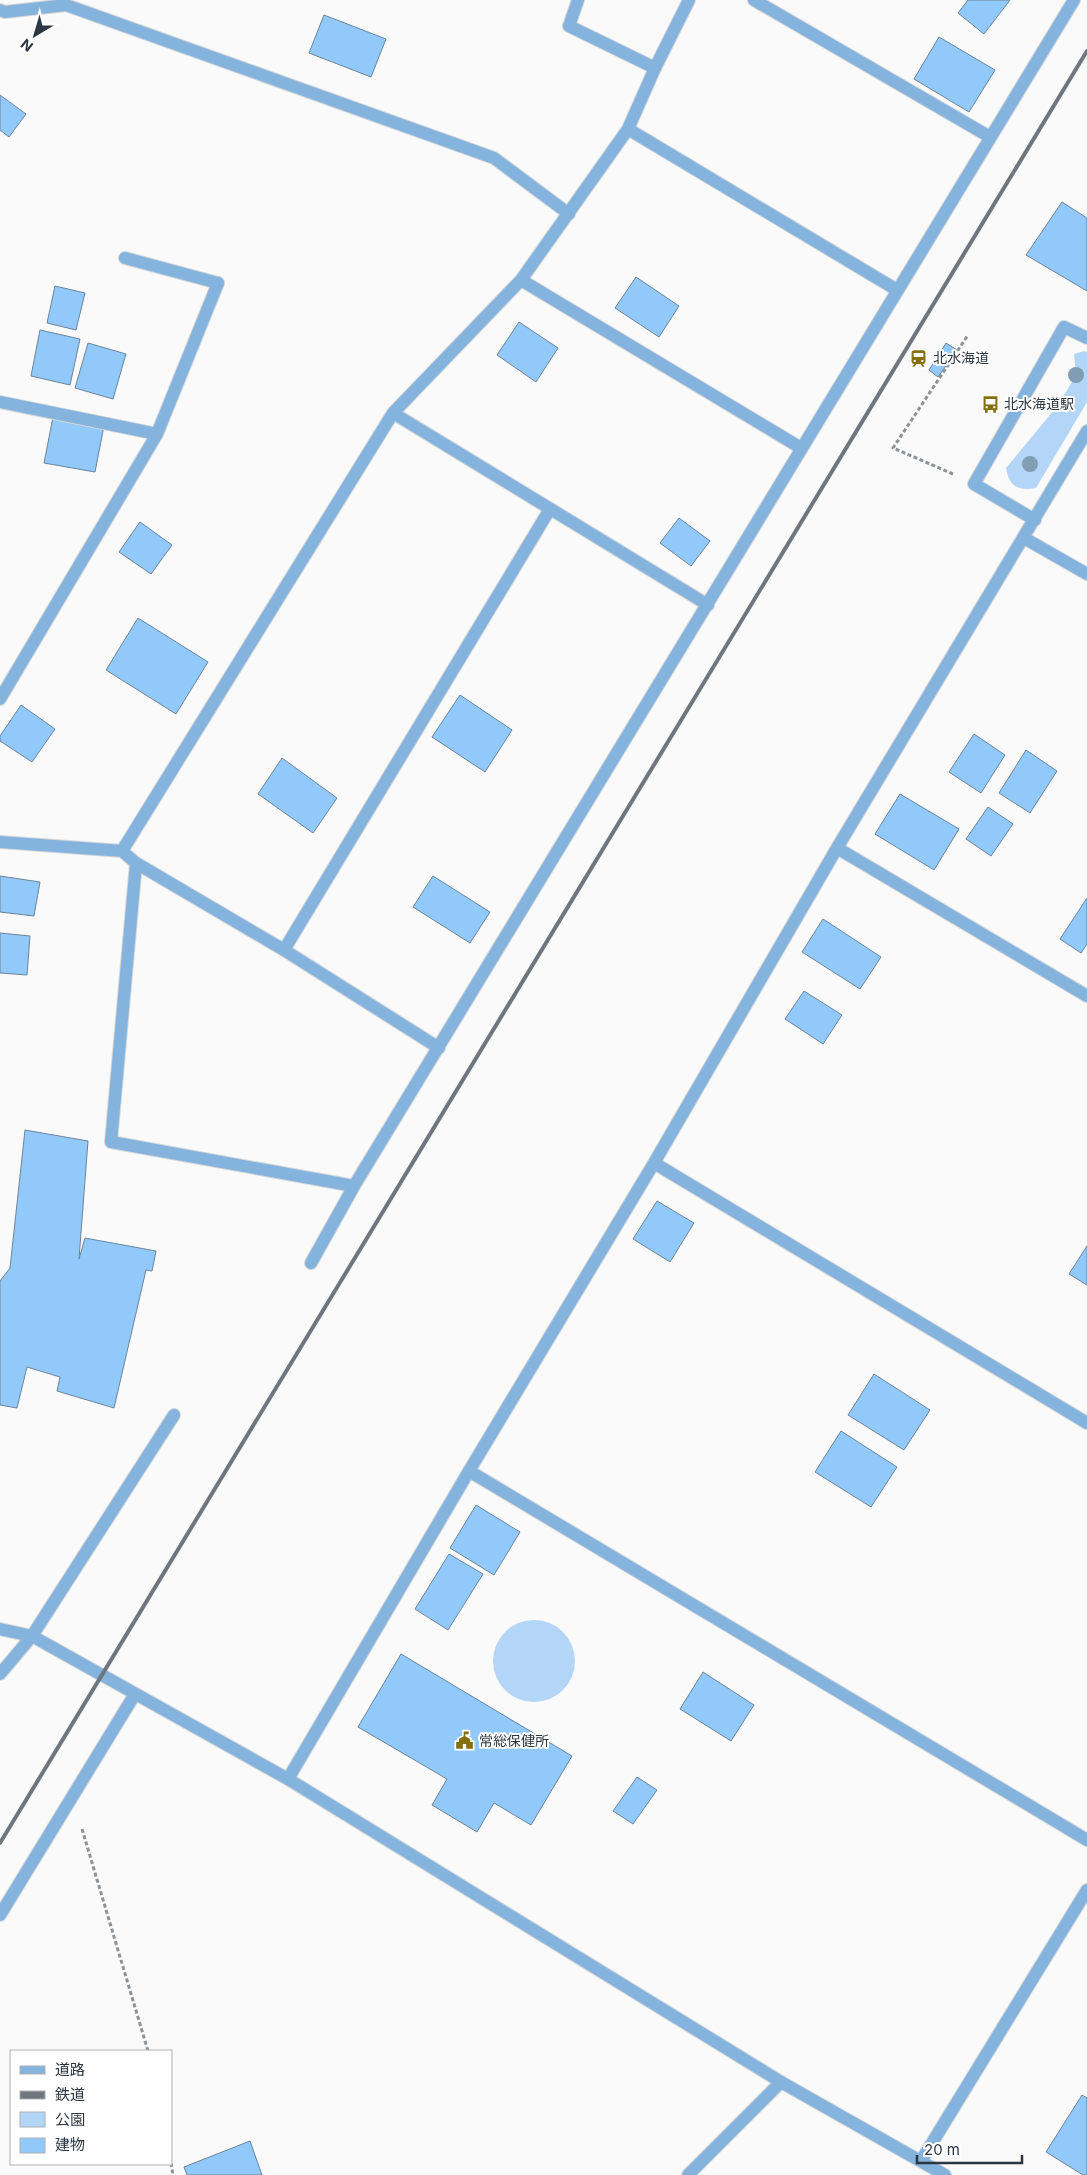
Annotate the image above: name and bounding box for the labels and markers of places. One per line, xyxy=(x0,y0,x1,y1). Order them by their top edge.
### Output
station icon: 北水海道 xyxy=(909,348,929,368)
place label: 北水海道 xyxy=(933,349,989,366)
bus stop icon: 北水海道駅 xyxy=(980,394,1000,414)
place label: 北水海道駅 xyxy=(1004,395,1074,412)
public building icon: 常総保健所 xyxy=(455,1731,475,1751)
place label: 常総保健所 xyxy=(479,1732,549,1749)

